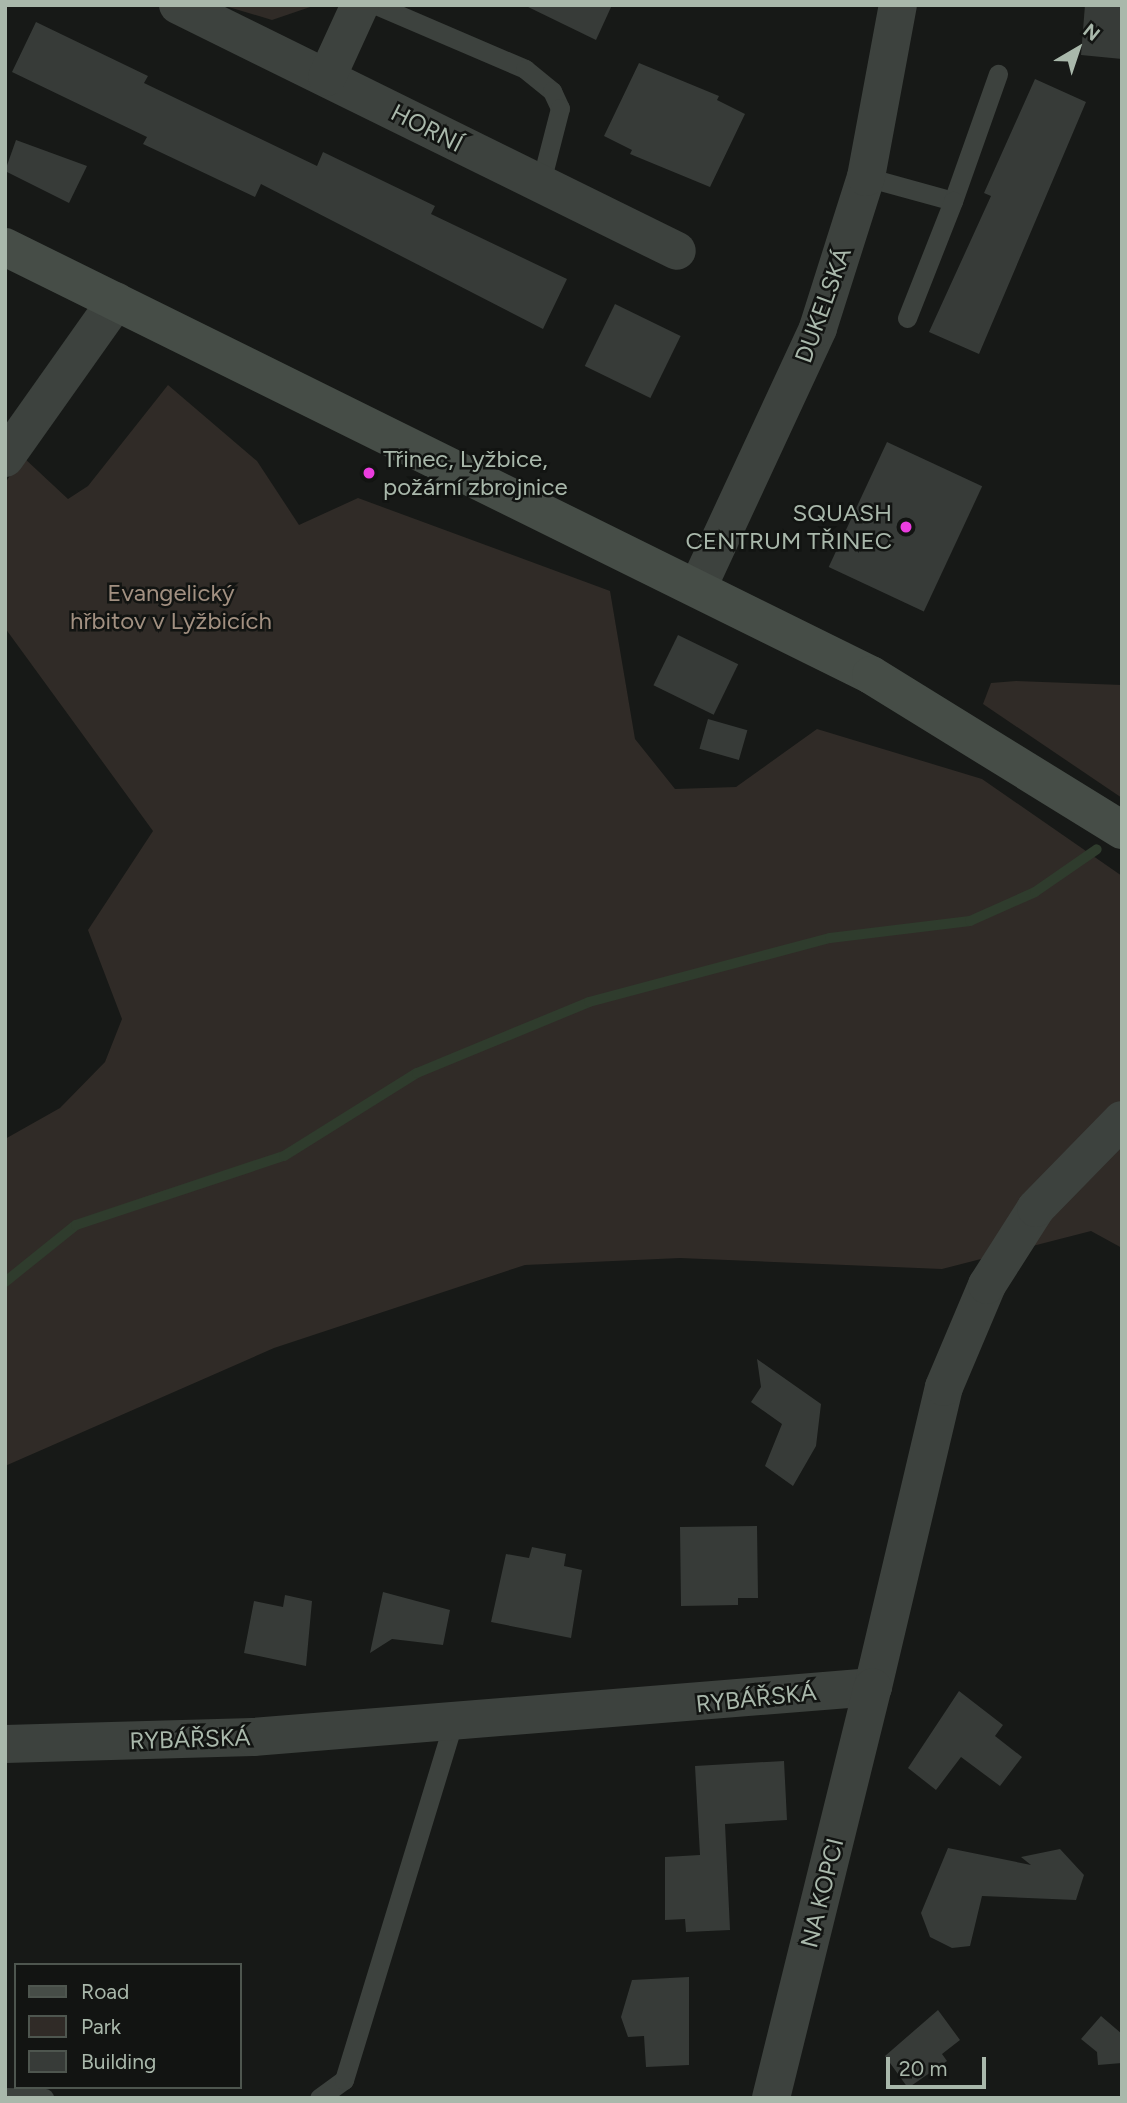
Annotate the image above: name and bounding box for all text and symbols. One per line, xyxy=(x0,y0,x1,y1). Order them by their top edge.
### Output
north arrow xyxy=(1043,14,1113,84)
text: N xyxy=(1079,19,1104,46)
street label: HORNÍ xyxy=(386,98,468,158)
street label: DUKELSKÁ xyxy=(789,243,857,367)
place label: Třinec, Lyžbice, požární zbrojnice xyxy=(383,445,567,501)
marker: Třinec, Lyžbice, požární zbrojnice xyxy=(361,465,377,481)
place label: SQUASH CENTRUM TŘINEC xyxy=(686,499,892,555)
marker: SQUASH CENTRUM TŘINEC xyxy=(898,519,914,535)
park label: Evangelický hřbitov v Lyžbicích xyxy=(70,579,272,635)
street label: RYBÁŘSKÁ xyxy=(694,1677,818,1719)
street label: RYBÁŘSKÁ xyxy=(129,1722,251,1756)
street label: NA KOPCI xyxy=(795,1835,849,1951)
legend xyxy=(14,1963,242,2089)
text: Road xyxy=(81,1979,129,2004)
text: Park xyxy=(81,2014,121,2039)
scale bar xyxy=(889,2044,989,2088)
text: Building xyxy=(81,2049,156,2074)
text: 20 m xyxy=(899,2056,947,2081)

